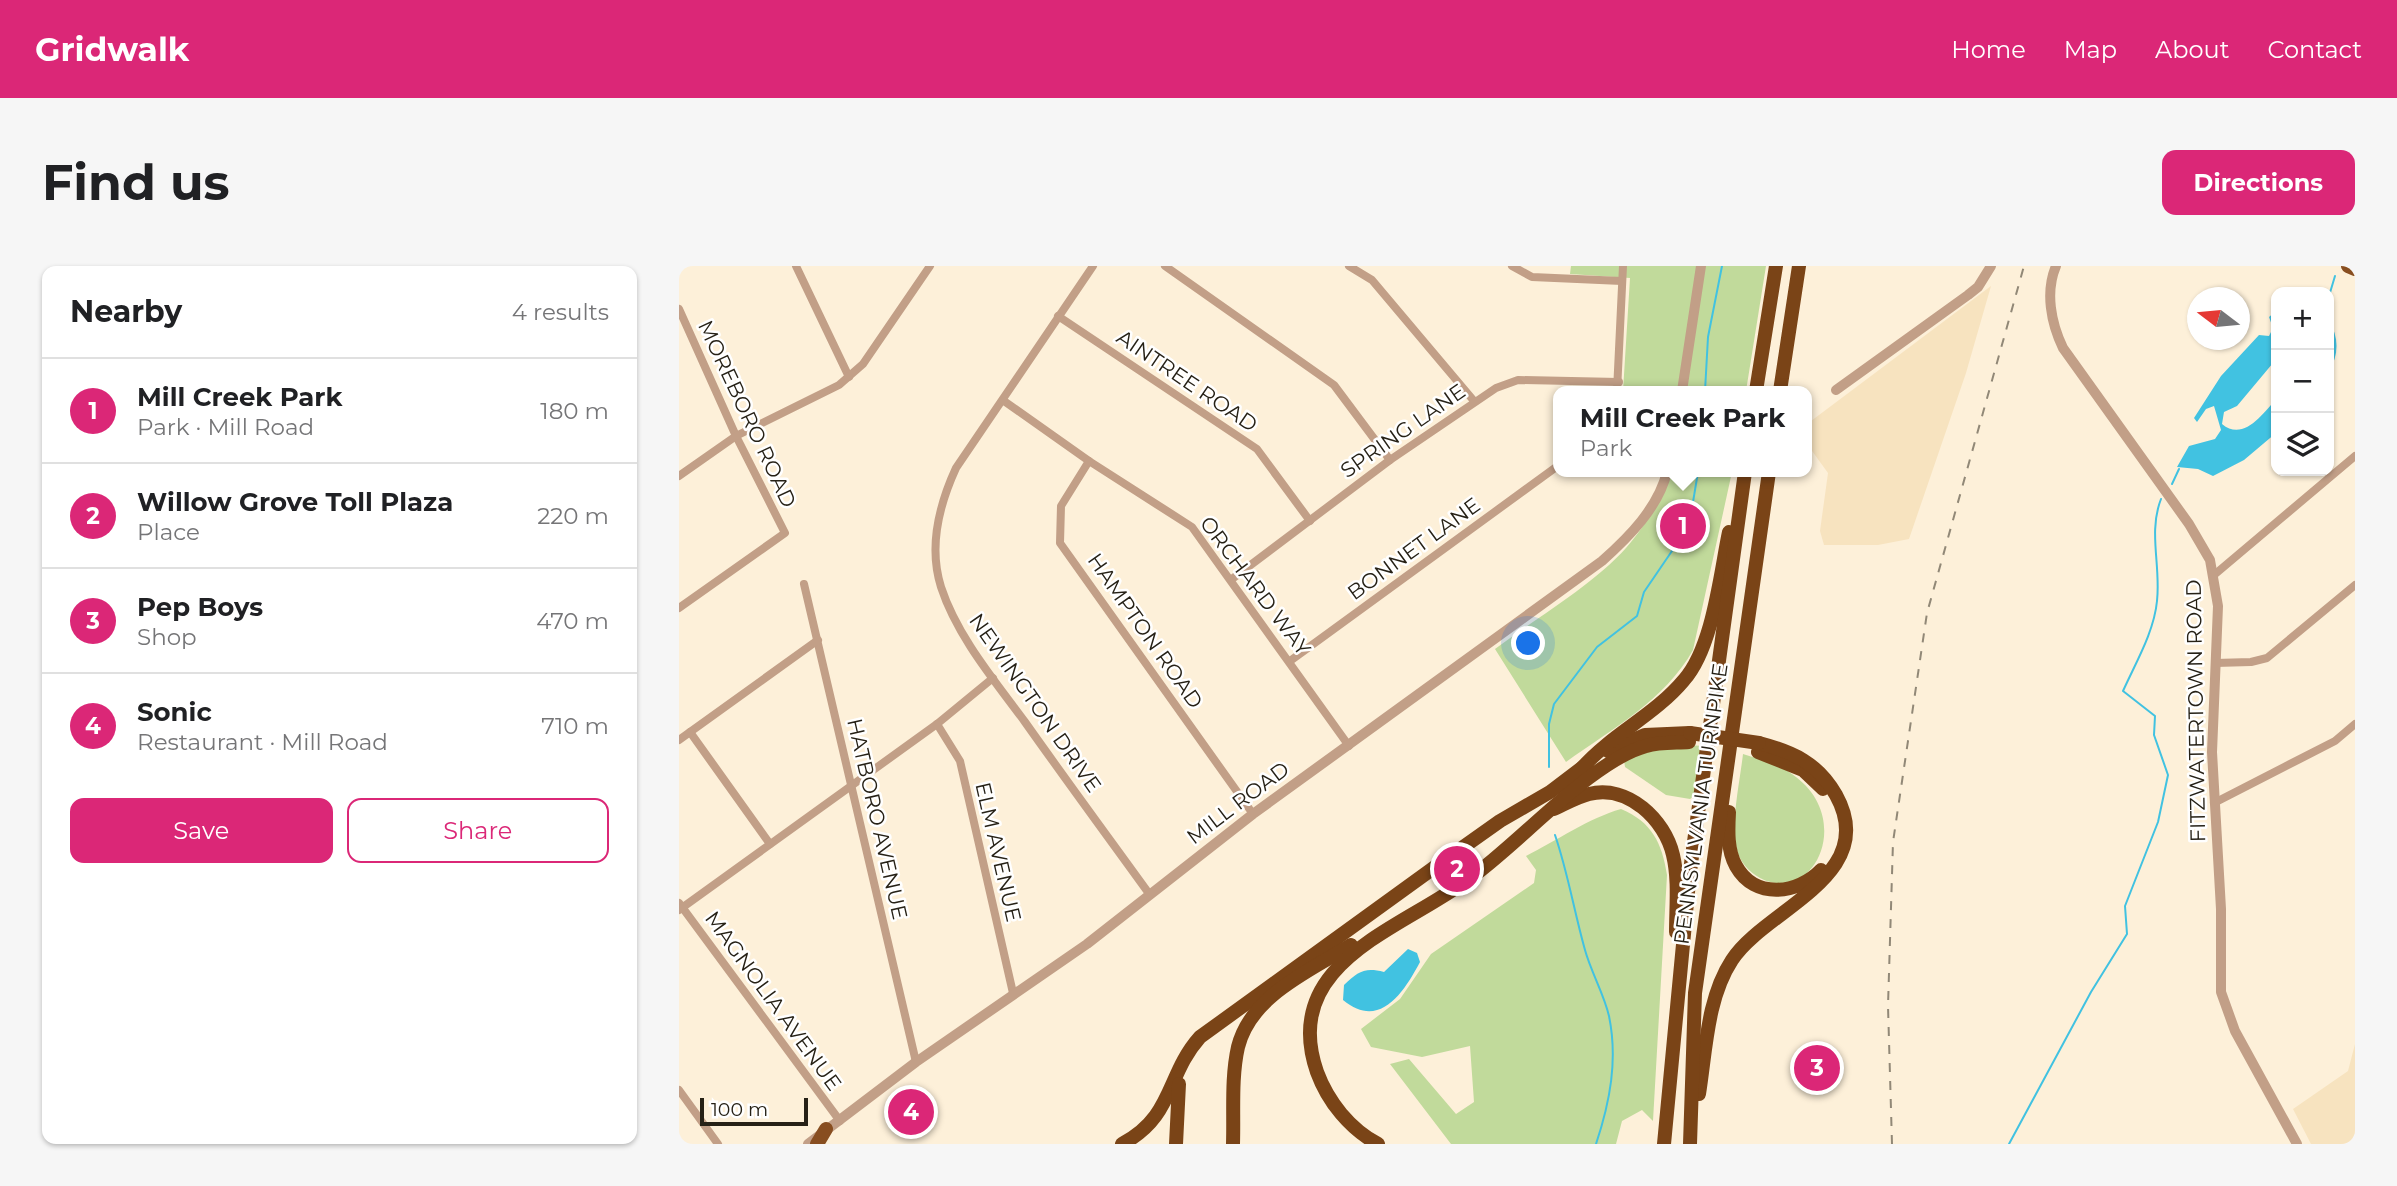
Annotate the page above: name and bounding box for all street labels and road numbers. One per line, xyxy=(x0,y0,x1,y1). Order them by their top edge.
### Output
street label: MOREBORO ROAD xyxy=(693,316,802,511)
street label: AINTREE ROAD xyxy=(1112,324,1262,437)
street label: SPRING LANE xyxy=(1335,378,1470,483)
street label: BONNET LANE xyxy=(1343,492,1485,605)
street label: ORCHARD WAY xyxy=(1195,511,1316,661)
street label: HAMPTON ROAD xyxy=(1083,548,1208,713)
street label: FITZWATERTOWN ROAD xyxy=(2181,579,2210,843)
street label: NEWINGTON DRIVE xyxy=(964,608,1107,797)
street label: PENNSYLVANIA TURNPIKE xyxy=(1668,662,1733,946)
street label: HATBORO AVENUE xyxy=(842,716,913,922)
street label: MILL ROAD xyxy=(1182,756,1294,849)
street label: ELM AVENUE xyxy=(970,780,1027,924)
street label: MAGNOLIA AVENUE xyxy=(700,906,847,1095)

